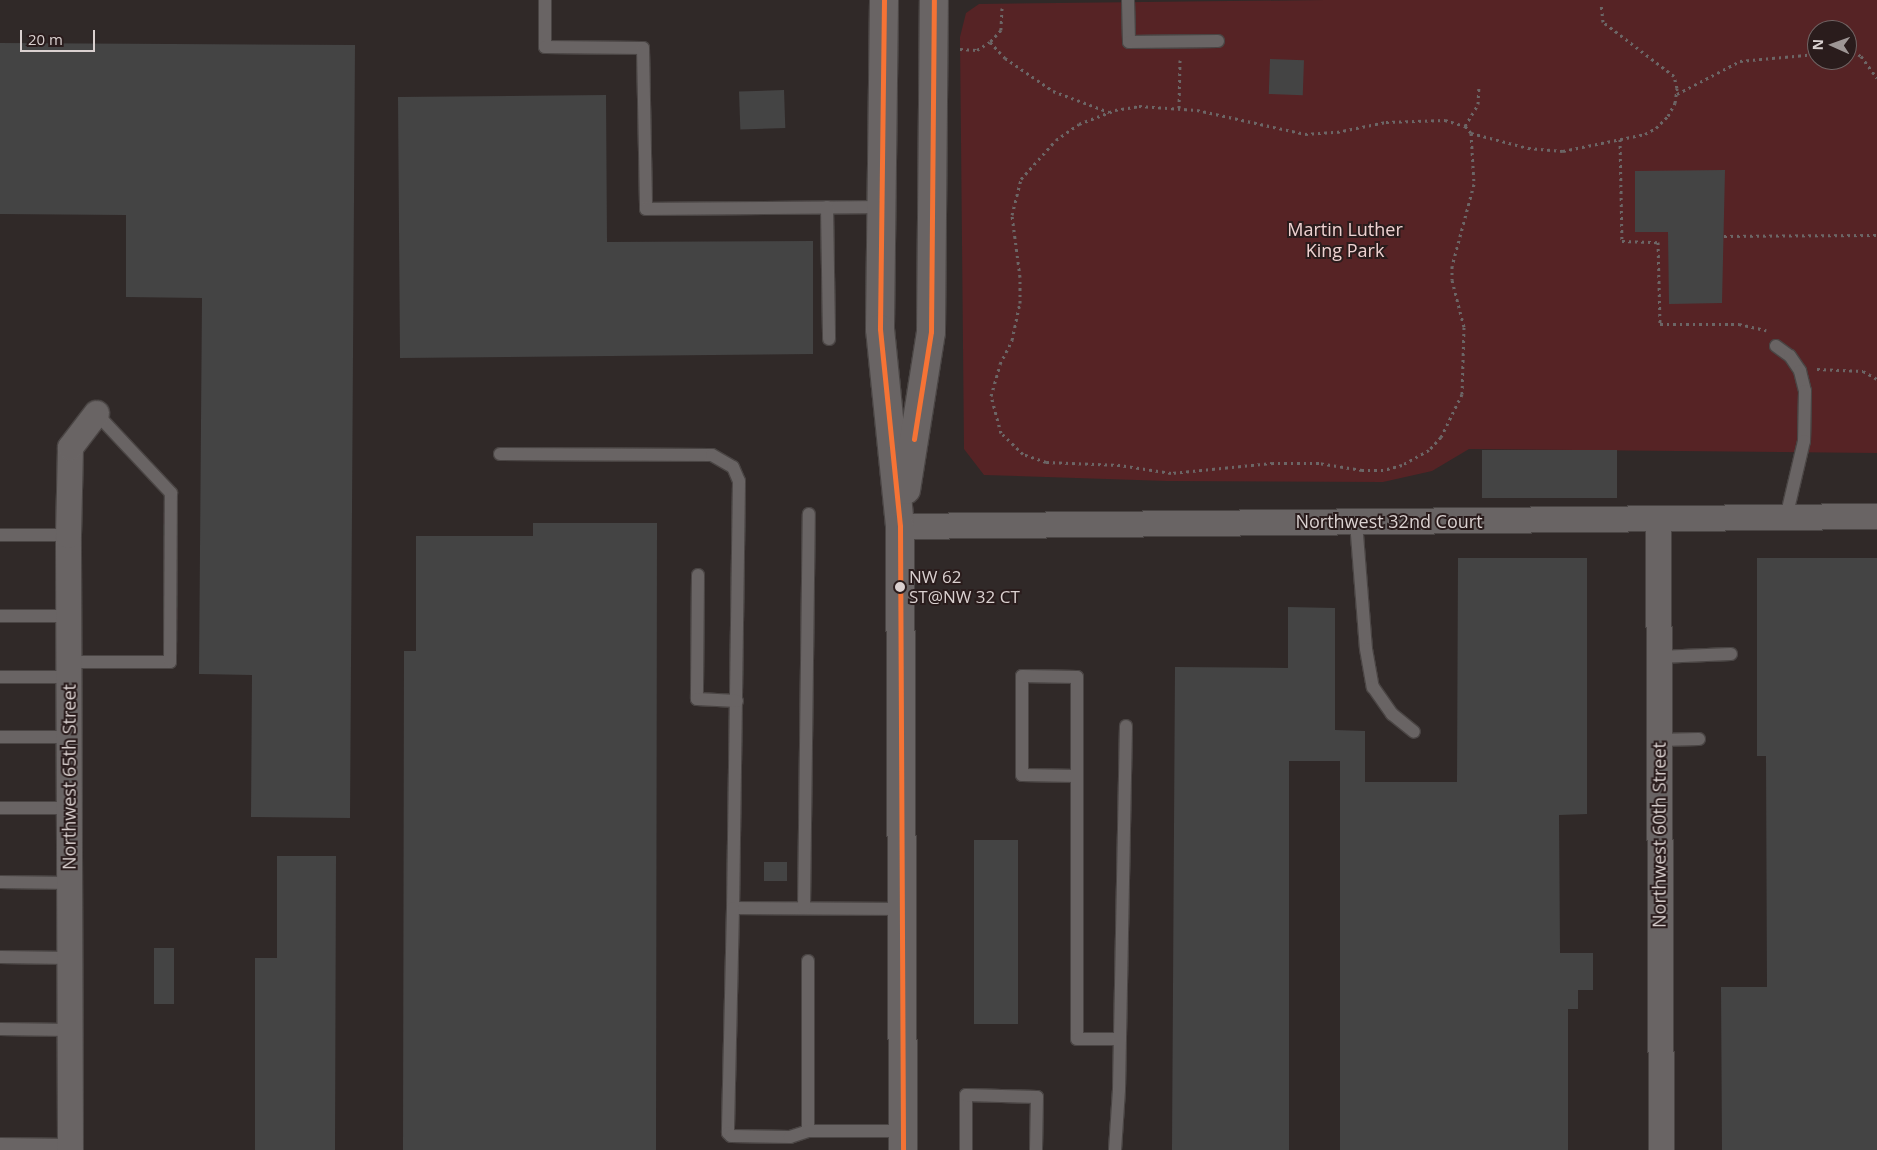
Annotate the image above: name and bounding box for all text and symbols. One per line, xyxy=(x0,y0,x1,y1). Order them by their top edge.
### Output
scale bar xyxy=(22,20,98,52)
north arrow xyxy=(1807,20,1857,70)
text: 20 m xyxy=(28,29,63,49)
text: N xyxy=(1808,38,1827,51)
park label: Martin Luther King Park xyxy=(1287,219,1403,262)
street label: Northwest 32nd Court xyxy=(1295,510,1483,532)
place label: NW 62 ST@NW 32 CT xyxy=(909,567,1020,607)
marker: NW 62 ST@NW 32 CT xyxy=(895,582,905,592)
street label: Northwest 65th Street xyxy=(58,684,80,870)
street label: Northwest 60th Street xyxy=(1648,742,1670,928)

